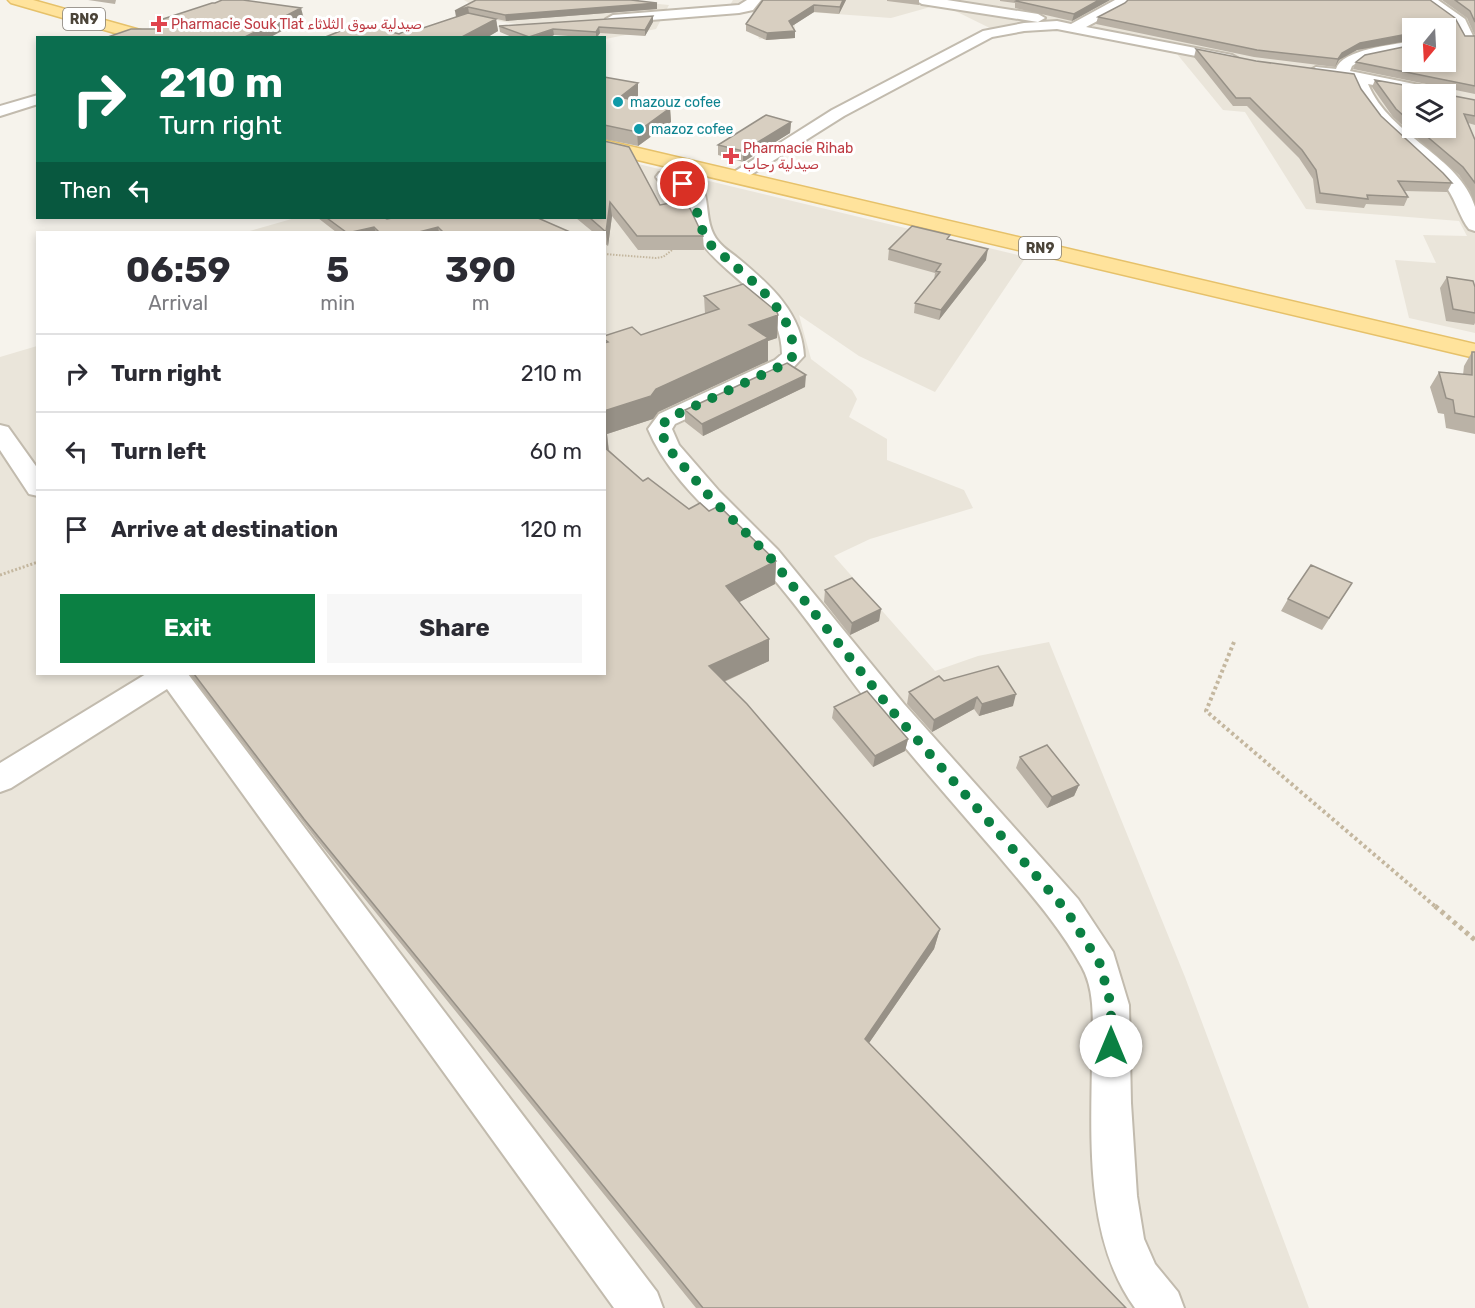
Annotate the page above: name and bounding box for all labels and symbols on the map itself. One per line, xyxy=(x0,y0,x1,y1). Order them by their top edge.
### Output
road number: RN9 xyxy=(63,8,105,30)
place label: Pharmacie Souk Tlat صيدلية سوق الثلاثاء xyxy=(171,16,422,33)
marker: Pharmacie Souk Tlat صيدلية سوق الثلاثاء xyxy=(152,17,166,31)
north arrow xyxy=(1402,18,1456,72)
place label: mazouz cofee xyxy=(630,94,721,111)
marker: mazouz cofee xyxy=(611,95,625,109)
place label: mazoz cofee xyxy=(651,121,733,138)
marker: mazoz cofee xyxy=(632,122,646,136)
place label: Pharmacie Rihab صيدلية رحاب xyxy=(743,140,853,173)
marker: Pharmacie Rihab صيدلية رحاب xyxy=(724,149,738,163)
pin xyxy=(657,158,708,209)
road number: RN9 xyxy=(1019,237,1061,259)
position arrow xyxy=(1079,1014,1143,1078)

